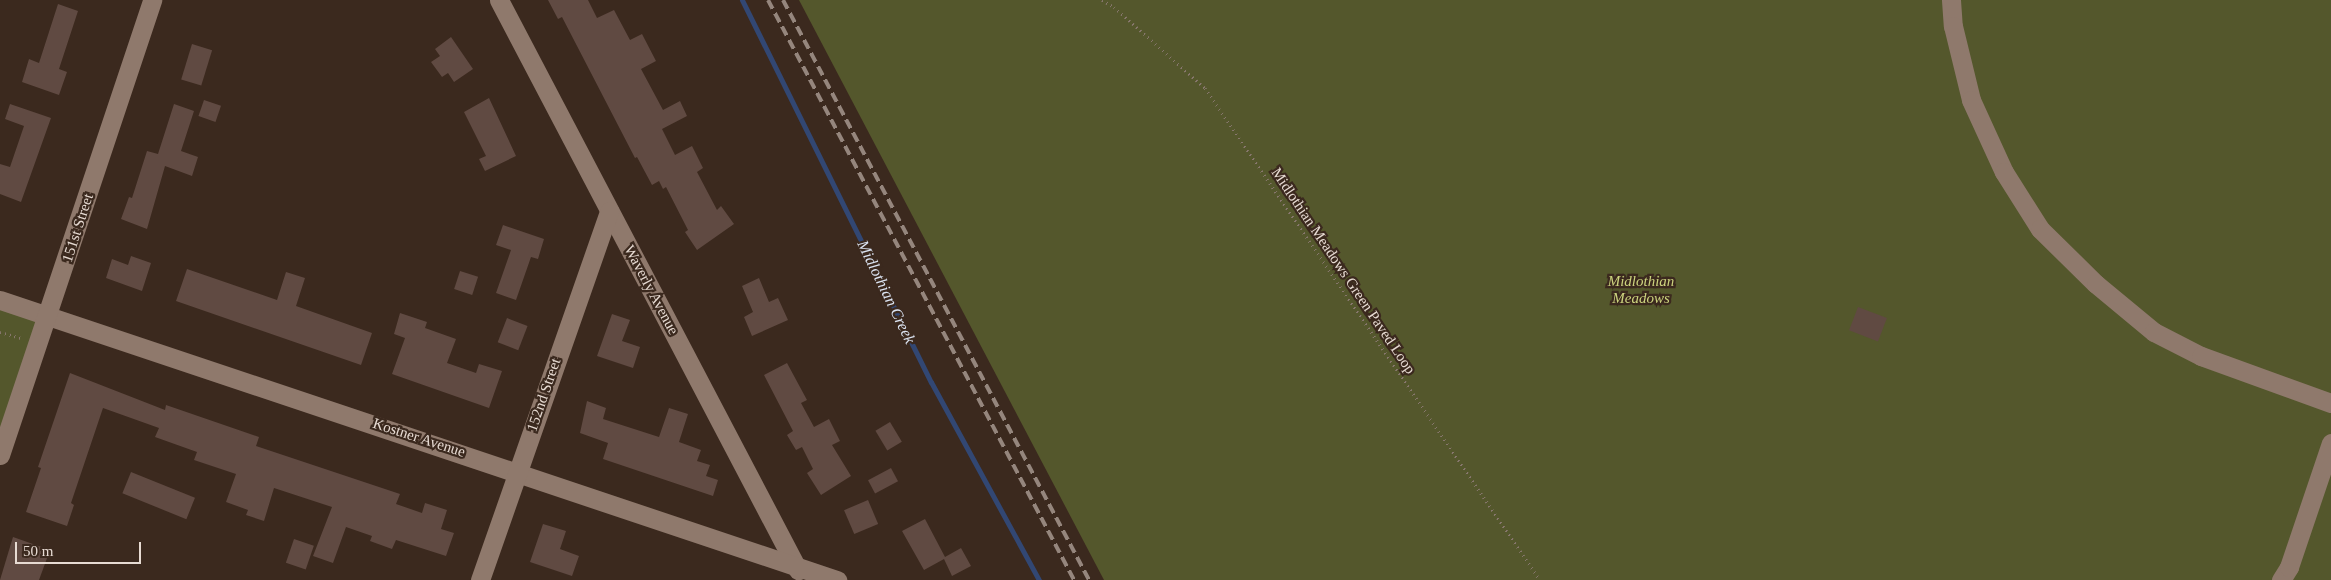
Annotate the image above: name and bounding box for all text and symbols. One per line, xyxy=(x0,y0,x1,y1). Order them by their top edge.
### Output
street label: Midlothian Meadows Green Paved Loop xyxy=(1267,164,1419,378)
street label: 151st Street xyxy=(58,191,98,265)
water label: Midlothian Creek xyxy=(853,237,919,347)
street label: Waverly Avenue xyxy=(620,242,682,338)
park label: Midlothian Meadows xyxy=(1608,272,1674,307)
street label: 152nd Street xyxy=(523,356,565,434)
street label: Kostner Avenue xyxy=(370,414,468,462)
scale bar xyxy=(18,532,144,564)
text: 50 m xyxy=(23,543,53,559)

